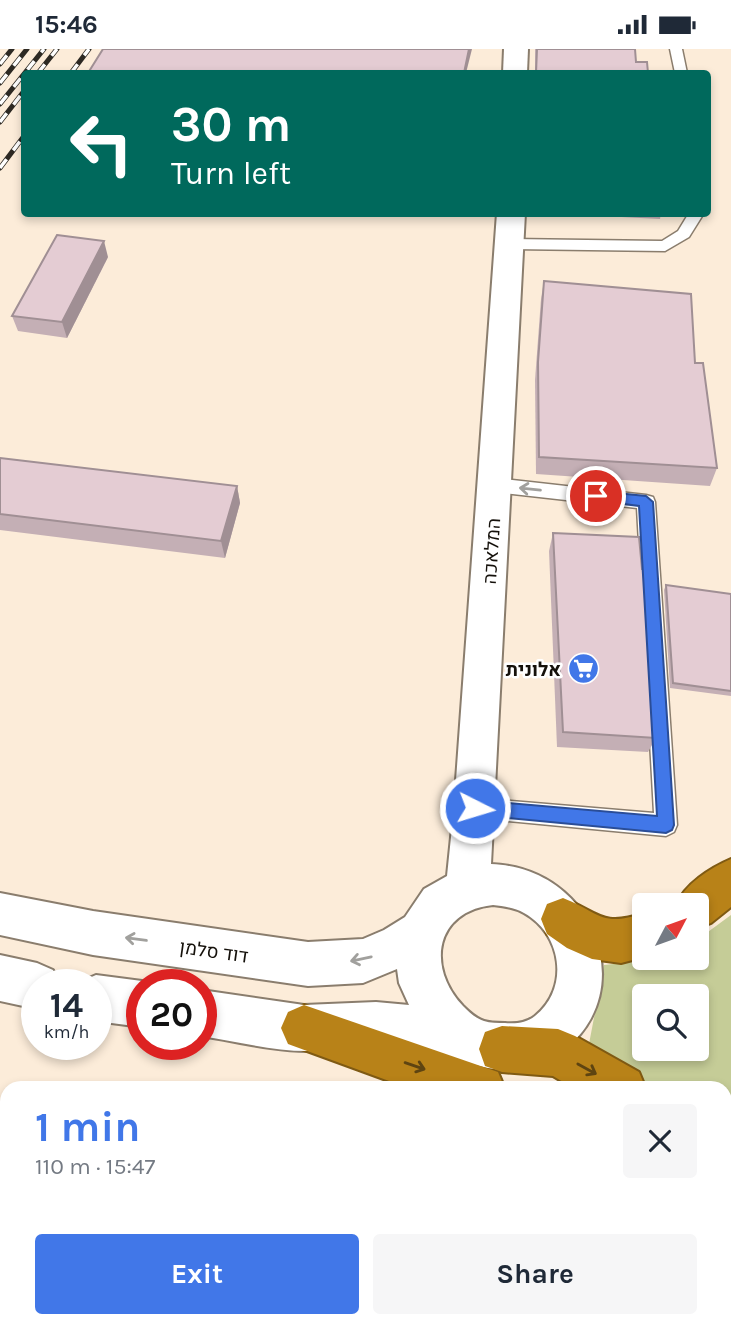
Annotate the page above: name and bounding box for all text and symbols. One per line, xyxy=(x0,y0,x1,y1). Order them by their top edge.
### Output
text: 15:46 xyxy=(35,9,98,40)
text: 30 m xyxy=(171,96,291,153)
icon: left xyxy=(56,98,147,189)
text: Turn left xyxy=(171,155,291,192)
pin xyxy=(566,466,626,526)
icon: arrive xyxy=(577,477,615,515)
one-way arrow xyxy=(519,482,542,495)
street label: המלאכה xyxy=(479,517,505,585)
supermarket icon: אלונית xyxy=(567,652,601,686)
place label: אלונית xyxy=(506,659,561,681)
position arrow xyxy=(438,771,512,845)
north arrow xyxy=(632,893,709,969)
map controls xyxy=(632,893,709,1061)
one-way arrow xyxy=(125,933,148,946)
street label: דוד סלמן xyxy=(178,936,250,968)
one-way arrow xyxy=(351,953,373,966)
speed limit sign: 20 xyxy=(126,969,217,1060)
button: search xyxy=(632,984,709,1061)
text: 14 xyxy=(50,985,83,1026)
text: km/h xyxy=(44,1021,89,1043)
one-way arrow xyxy=(403,1061,425,1073)
one-way arrow xyxy=(576,1063,597,1076)
text: 1 min xyxy=(35,1102,140,1152)
button: close xyxy=(623,1104,697,1178)
text: 110 m · 15:47 xyxy=(35,1153,155,1180)
button: Exit xyxy=(35,1234,359,1314)
button: Share xyxy=(373,1234,697,1314)

